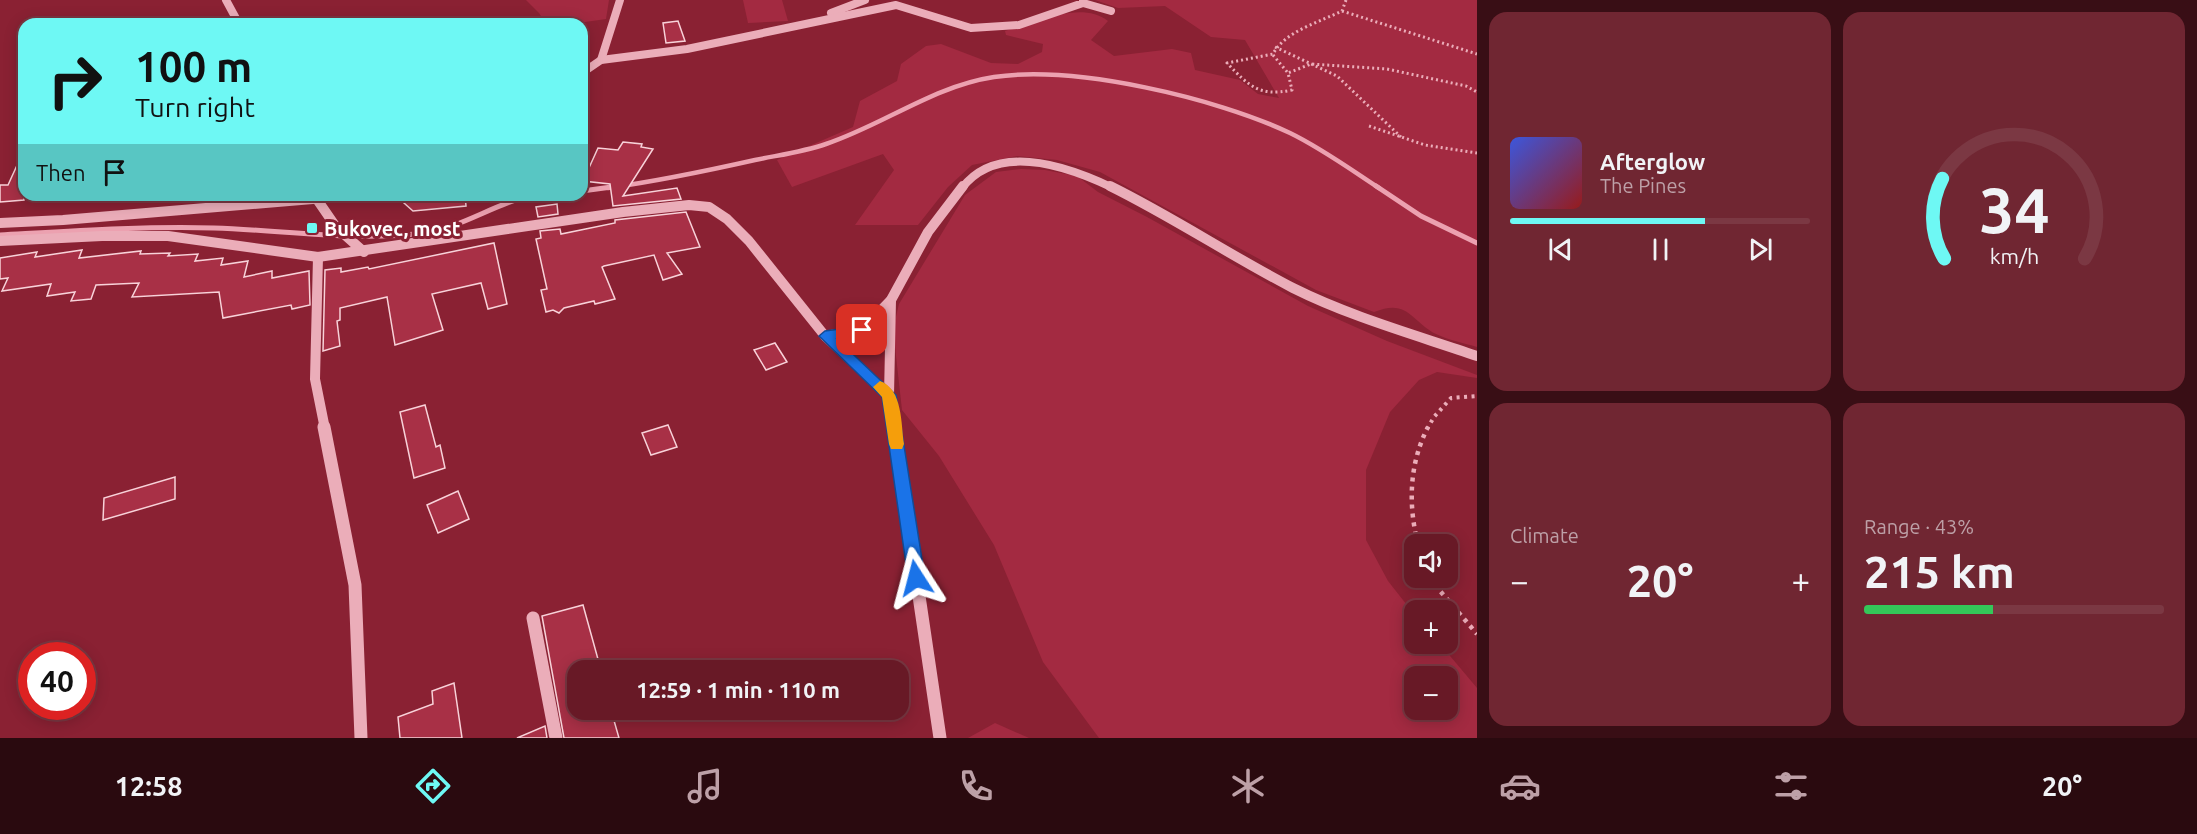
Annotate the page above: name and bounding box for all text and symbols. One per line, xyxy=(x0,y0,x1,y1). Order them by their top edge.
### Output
icon: right xyxy=(36,42,114,120)
text: 100 m xyxy=(135,43,252,90)
text: Turn right xyxy=(135,92,255,122)
text: Afterglow xyxy=(1600,149,1705,174)
icon: arrive xyxy=(98,156,131,189)
text: Then xyxy=(36,160,86,185)
text: The Pines xyxy=(1600,174,1686,197)
text: 34 xyxy=(1979,175,2049,245)
place label: Bukovec, most xyxy=(324,217,461,240)
marker: Bukovec, most xyxy=(305,221,319,235)
icon: previous xyxy=(1544,233,1577,266)
icon: pause xyxy=(1644,233,1677,266)
icon: next xyxy=(1744,233,1777,266)
text: km/h xyxy=(1989,244,2039,268)
pin xyxy=(836,304,887,355)
icon: arrive xyxy=(845,313,878,346)
text: Range · 43% xyxy=(1864,515,1974,538)
text: Climate xyxy=(1510,524,1579,547)
map controls xyxy=(1404,534,1458,720)
button: sound xyxy=(1404,534,1458,588)
position arrow xyxy=(884,546,948,610)
text: 215 km xyxy=(1864,546,2015,597)
text: 20° xyxy=(1627,555,1693,606)
text: − xyxy=(1510,562,1529,599)
text: + xyxy=(1791,562,1810,599)
button: + xyxy=(1404,600,1458,654)
speed limit sign: 40 xyxy=(18,642,96,720)
button: − xyxy=(1404,666,1458,720)
text: 12:59 · 1 min · 110 m xyxy=(636,677,840,702)
icon: directions xyxy=(412,765,454,807)
icon: music xyxy=(684,765,726,807)
icon: phone xyxy=(955,765,997,807)
icon: climate xyxy=(1227,765,1269,807)
icon: car xyxy=(1499,765,1541,807)
icon: filters xyxy=(1770,765,1812,807)
text: 12:58 xyxy=(115,771,182,801)
text: 20° xyxy=(2042,771,2082,801)

